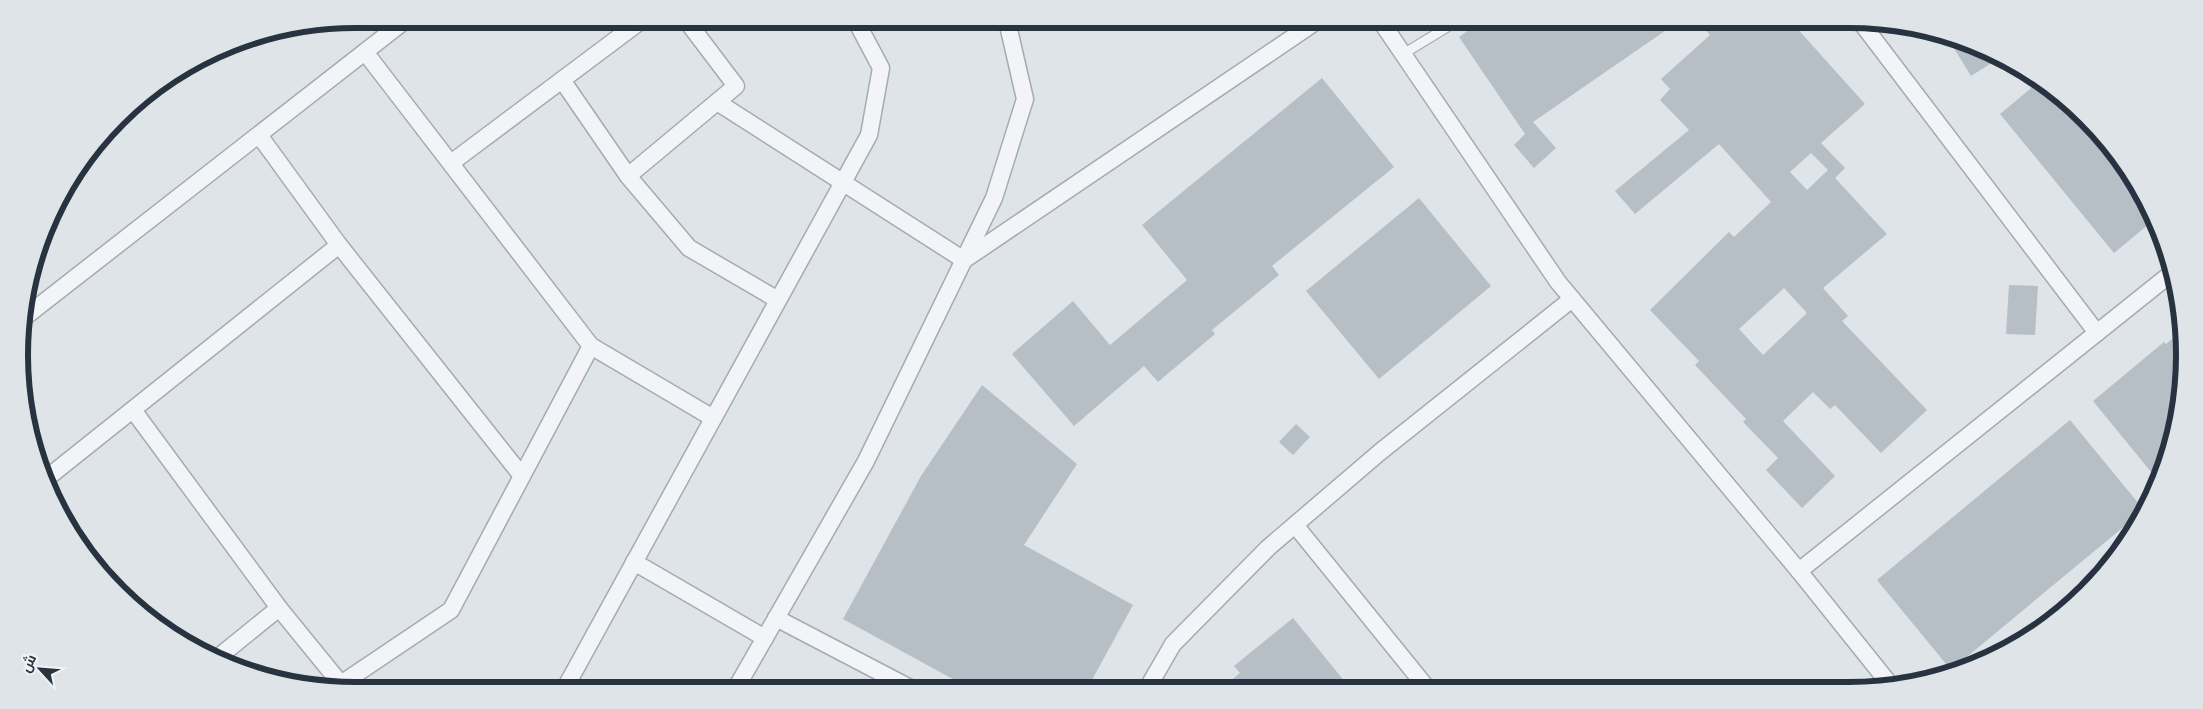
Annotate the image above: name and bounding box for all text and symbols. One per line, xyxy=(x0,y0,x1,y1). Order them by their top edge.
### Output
north arrow xyxy=(15,644,65,694)
text: ش xyxy=(17,652,40,675)

